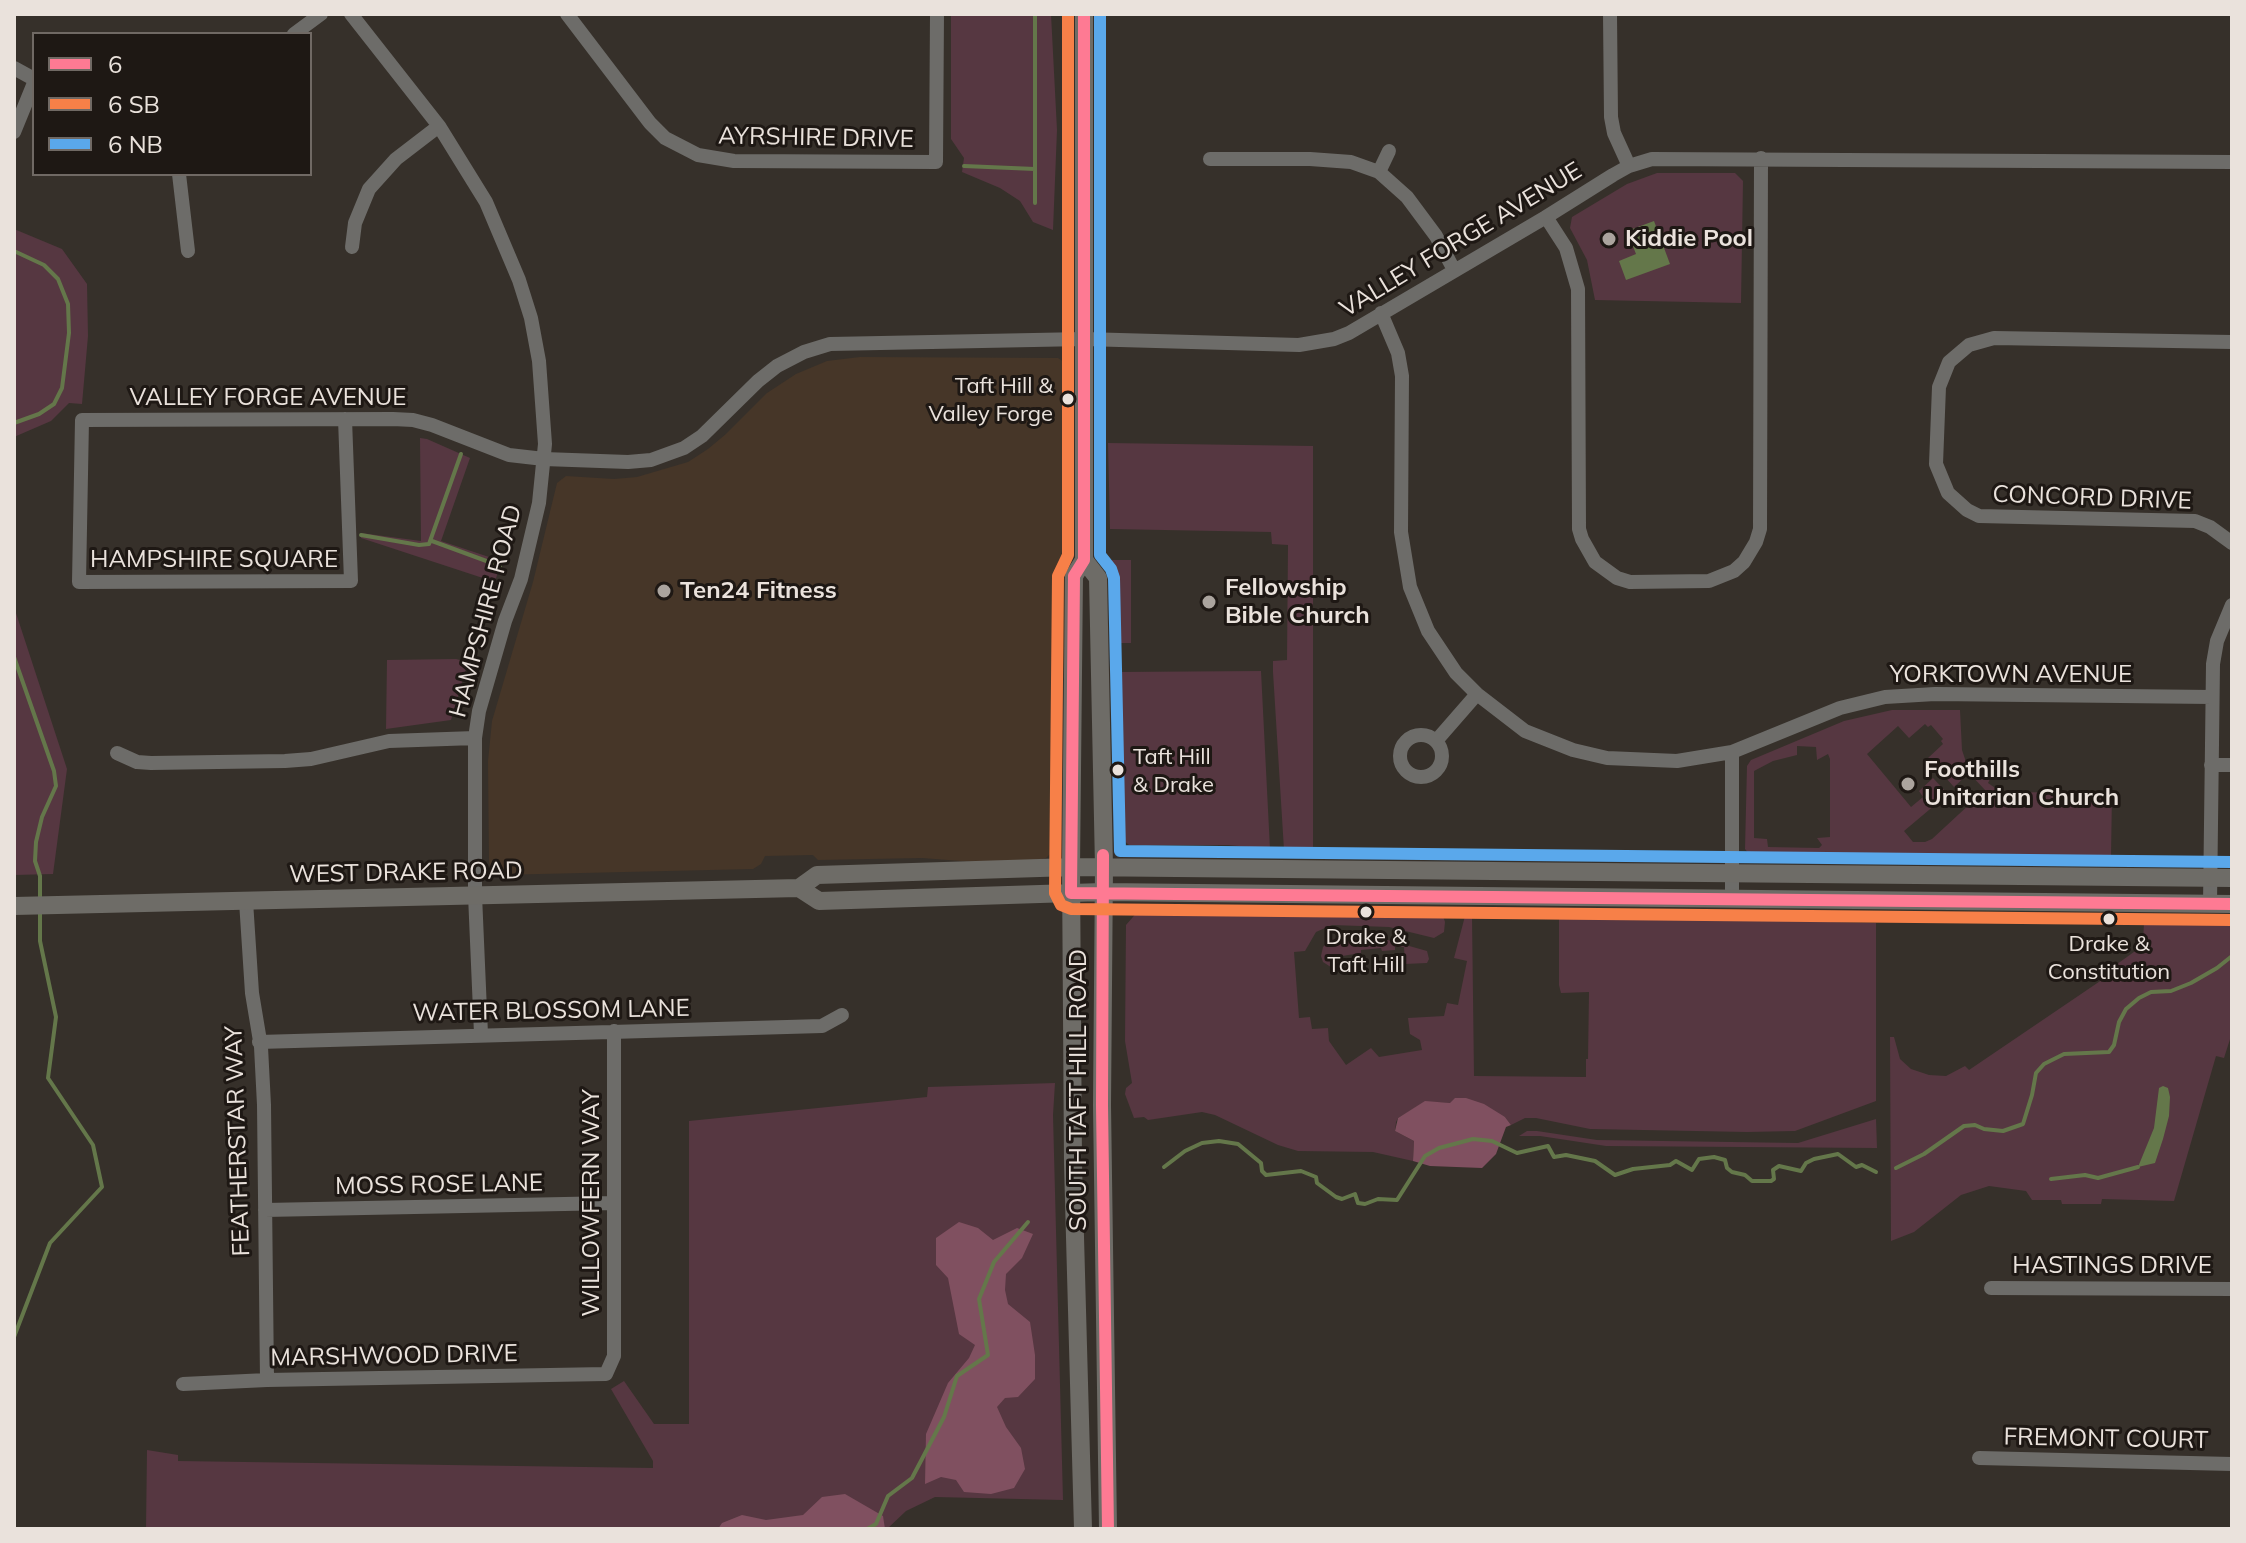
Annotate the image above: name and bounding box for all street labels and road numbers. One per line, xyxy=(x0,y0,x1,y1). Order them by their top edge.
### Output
street label: AYRSHIRE DRIVE xyxy=(718,122,914,154)
street label: VALLEY FORGE AVENUE xyxy=(1335,156,1587,324)
street label: VALLEY FORGE AVENUE xyxy=(130,384,406,412)
street label: CONCORD DRIVE xyxy=(1992,480,2192,516)
street label: HAMPSHIRE ROAD xyxy=(444,501,528,721)
street label: HAMPSHIRE SQUARE xyxy=(90,546,338,574)
street label: YORKTOWN AVENUE xyxy=(1890,661,2132,689)
street label: WEST DRAKE ROAD xyxy=(289,857,523,889)
street label: SOUTH TAFT HILL ROAD xyxy=(1065,949,1093,1231)
street label: WATER BLOSSOM LANE xyxy=(412,994,690,1028)
street label: FEATHERSTAR WAY xyxy=(220,1025,256,1257)
street label: WILLOWFERN WAY xyxy=(578,1089,606,1317)
street label: MOSS ROSE LANE xyxy=(335,1169,543,1201)
street label: HASTINGS DRIVE xyxy=(2012,1252,2212,1280)
street label: MARSHWOOD DRIVE xyxy=(270,1339,518,1373)
street label: FREMONT COURT xyxy=(2003,1423,2209,1455)

